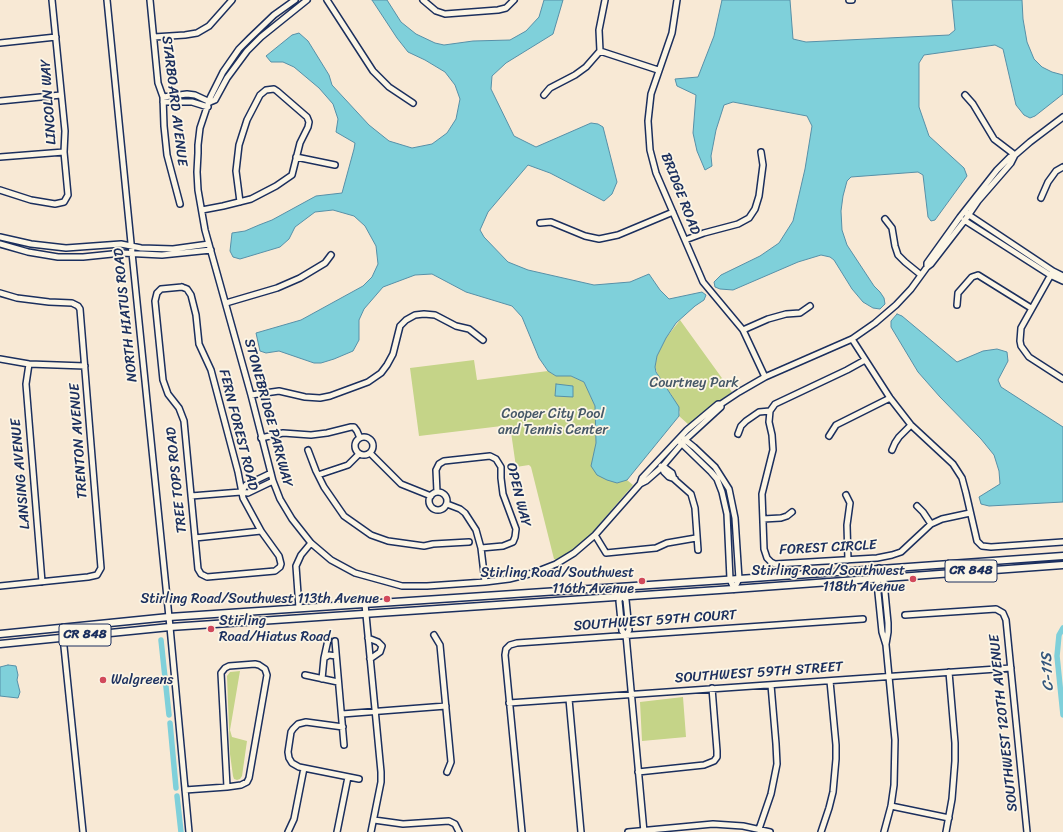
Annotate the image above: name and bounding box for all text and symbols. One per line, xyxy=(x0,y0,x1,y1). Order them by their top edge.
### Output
street label: STARBOARD AVENUE xyxy=(158,35,190,167)
street label: LINCOLN WAY xyxy=(38,59,60,145)
street label: BRIDGE ROAD xyxy=(657,151,703,237)
street label: NORTH HIATUS ROAD xyxy=(111,247,141,383)
street label: STONEBRIDGE PARKWAY xyxy=(240,337,296,489)
street label: FERN FOREST ROAD xyxy=(215,368,261,492)
park label: Courtney Park xyxy=(649,375,739,391)
street label: TRENTON AVENUE xyxy=(67,383,91,499)
park label: Cooper City Pool and Tennis Center xyxy=(498,406,608,438)
street label: LANSING AVENUE xyxy=(8,418,34,530)
street label: TREE TOPS ROAD xyxy=(163,426,191,534)
street label: OPEN WAY xyxy=(502,461,534,529)
street label: FOREST CIRCLE xyxy=(779,537,877,559)
road number: CR 848 xyxy=(945,560,997,582)
place label: Stirling Road/Southwest 118th Avenue xyxy=(752,563,905,596)
place label: Stirling Road/Southwest 116th Avenue xyxy=(481,565,634,598)
marker: Stirling Road/Southwest 118th Avenue xyxy=(908,574,918,584)
marker: Stirling Road/Southwest 116th Avenue xyxy=(637,576,647,586)
place label: Stirling Road/Southwest 113th Avenue xyxy=(140,591,379,607)
marker: Stirling Road/Southwest 113th Avenue xyxy=(382,594,392,604)
street label: SOUTHWEST 59TH COURT xyxy=(573,607,737,635)
place label: Stirling Road/Hiatus Road xyxy=(219,613,330,646)
road number: CR 848 xyxy=(59,624,111,646)
marker: Stirling Road/Hiatus Road xyxy=(206,624,216,634)
street label: SOUTHWEST 120TH AVENUE xyxy=(986,633,1022,813)
water label: C-11S xyxy=(1038,652,1058,692)
street label: SOUTHWEST 59TH STREET xyxy=(674,659,844,687)
place label: Walgreens xyxy=(111,672,174,688)
marker: Walgreens xyxy=(98,675,108,685)

